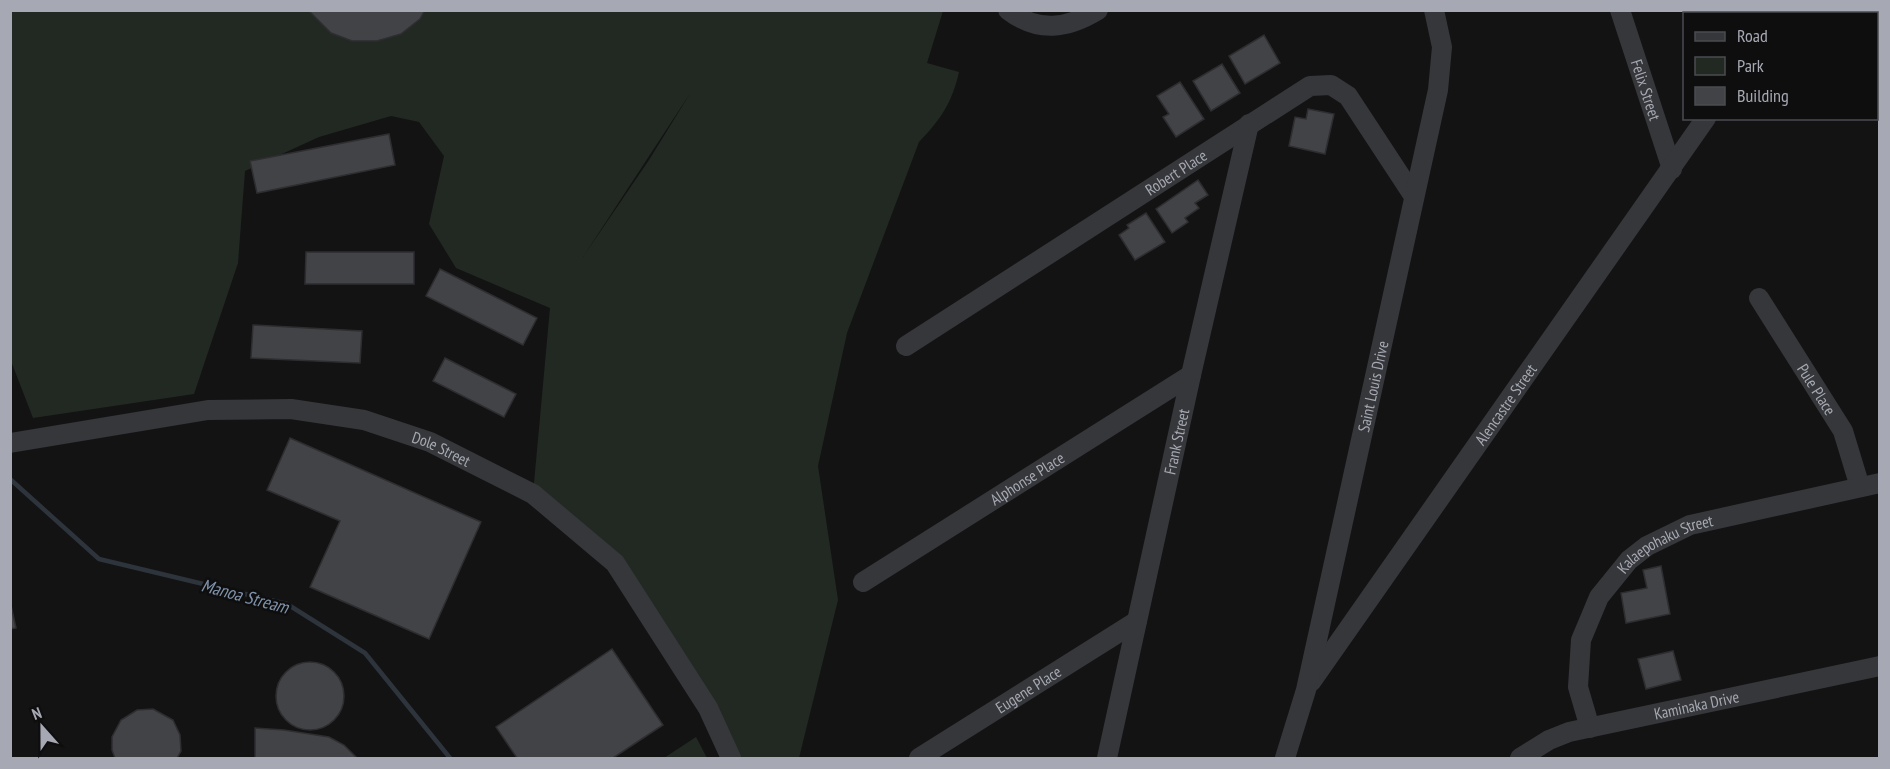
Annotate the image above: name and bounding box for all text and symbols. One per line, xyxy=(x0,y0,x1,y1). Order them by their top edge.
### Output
legend xyxy=(1683,12,1878,120)
text: Road xyxy=(1737,24,1768,47)
text: Park xyxy=(1737,54,1764,77)
street label: Felix Street xyxy=(1627,57,1666,124)
text: Building xyxy=(1737,84,1789,107)
street label: Robert Place xyxy=(1141,145,1211,200)
street label: Saint Louis Drive xyxy=(1353,339,1393,434)
street label: Alencastre Street xyxy=(1470,359,1541,449)
street label: Pule Place xyxy=(1793,360,1840,419)
street label: Frank Street xyxy=(1159,406,1193,476)
street label: Dole Street xyxy=(410,427,474,471)
street label: Alphonse Place xyxy=(986,448,1068,509)
street label: Kalaepohaku Street xyxy=(1612,510,1715,577)
water label: Manoa Stream xyxy=(199,573,292,619)
street label: Eugene Place xyxy=(992,661,1065,717)
street label: Kaminaka Drive xyxy=(1652,686,1741,724)
north arrow xyxy=(12,697,72,757)
text: N xyxy=(29,702,44,724)

